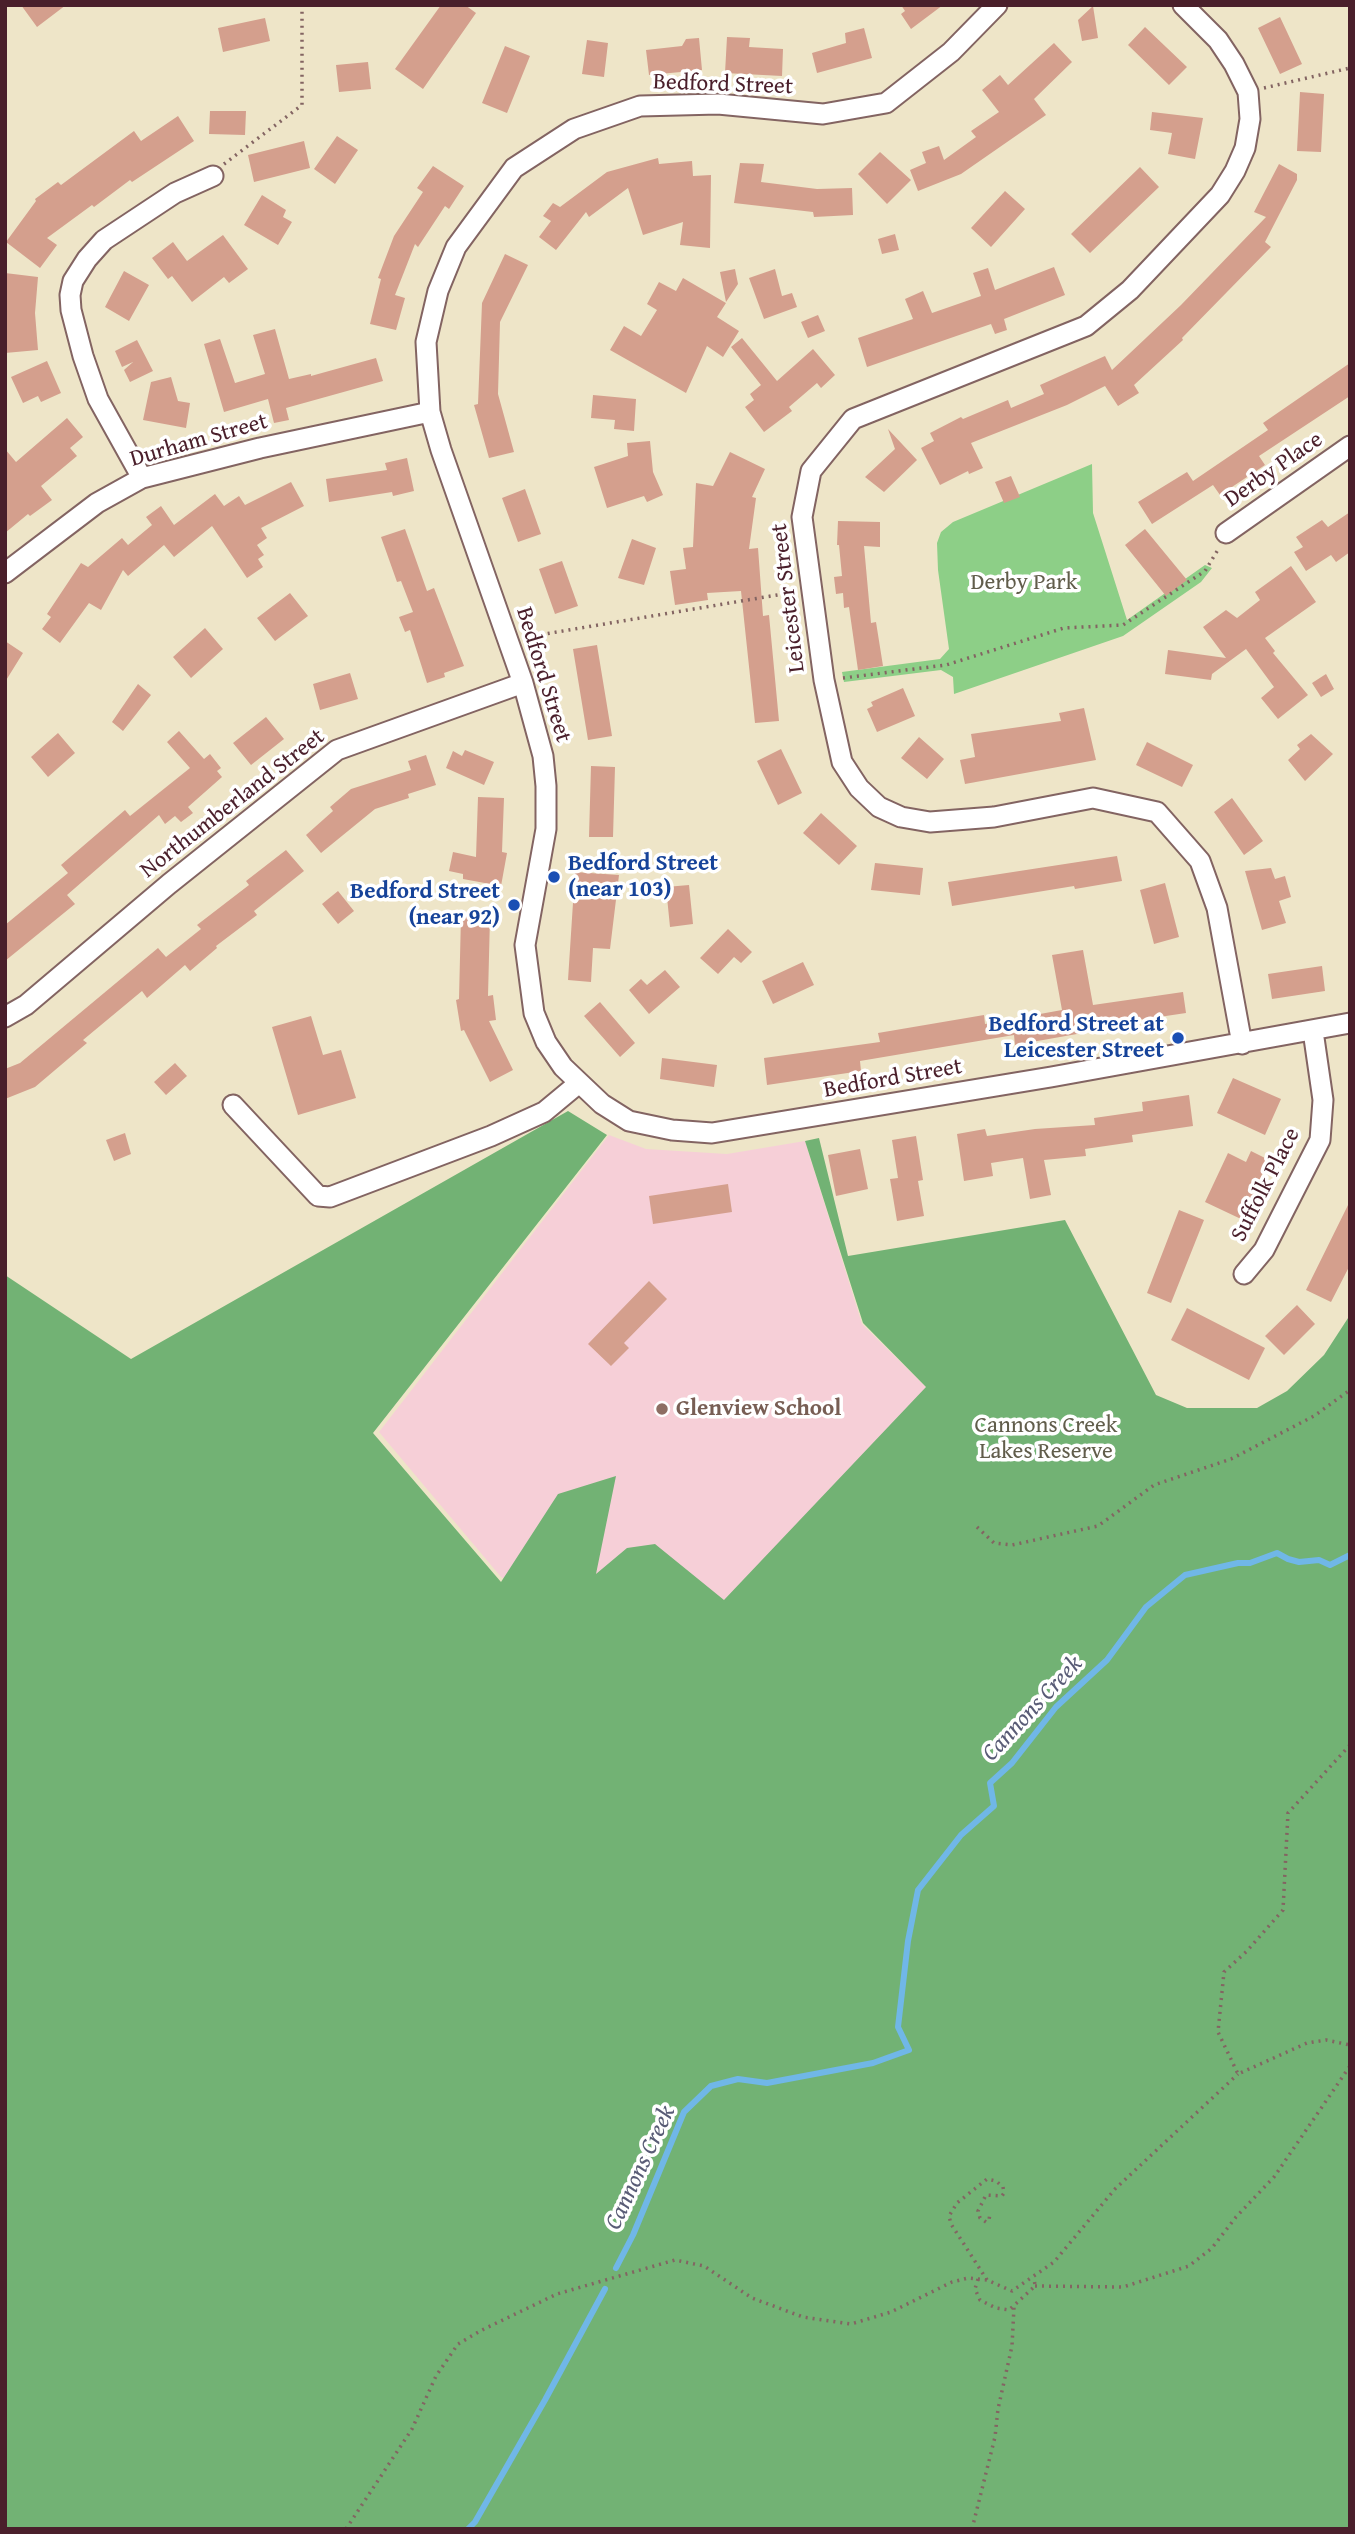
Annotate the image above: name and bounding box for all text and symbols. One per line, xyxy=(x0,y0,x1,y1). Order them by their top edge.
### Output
street label: Bedford Street xyxy=(653,69,793,101)
street label: Durham Street xyxy=(127,408,271,474)
street label: Derby Place xyxy=(1220,426,1328,514)
street label: Leicester Street xyxy=(766,522,812,674)
park label: Derby Park xyxy=(970,569,1078,597)
street label: Bedford Street xyxy=(509,604,577,746)
street label: Northumberland Street xyxy=(135,723,331,885)
place label: Bedford Street (near 103) xyxy=(568,850,718,904)
marker: Bedford Street (near 103) xyxy=(546,869,562,885)
place label: Bedford Street (near 92) xyxy=(350,878,500,932)
marker: Bedford Street (near 92) xyxy=(506,897,522,913)
place label: Bedford Street at Leicester Street xyxy=(989,1011,1164,1065)
marker: Bedford Street at Leicester Street xyxy=(1170,1030,1186,1046)
street label: Bedford Street xyxy=(822,1053,964,1105)
street label: Suffolk Place xyxy=(1226,1123,1306,1247)
place label: Glenview School xyxy=(676,1395,841,1423)
marker: Glenview School xyxy=(654,1401,670,1417)
park label: Cannons Creek Lakes Reserve xyxy=(975,1412,1117,1466)
water label: Cannons Creek xyxy=(977,1650,1089,1768)
water label: Cannons Creek xyxy=(600,2101,682,2235)

